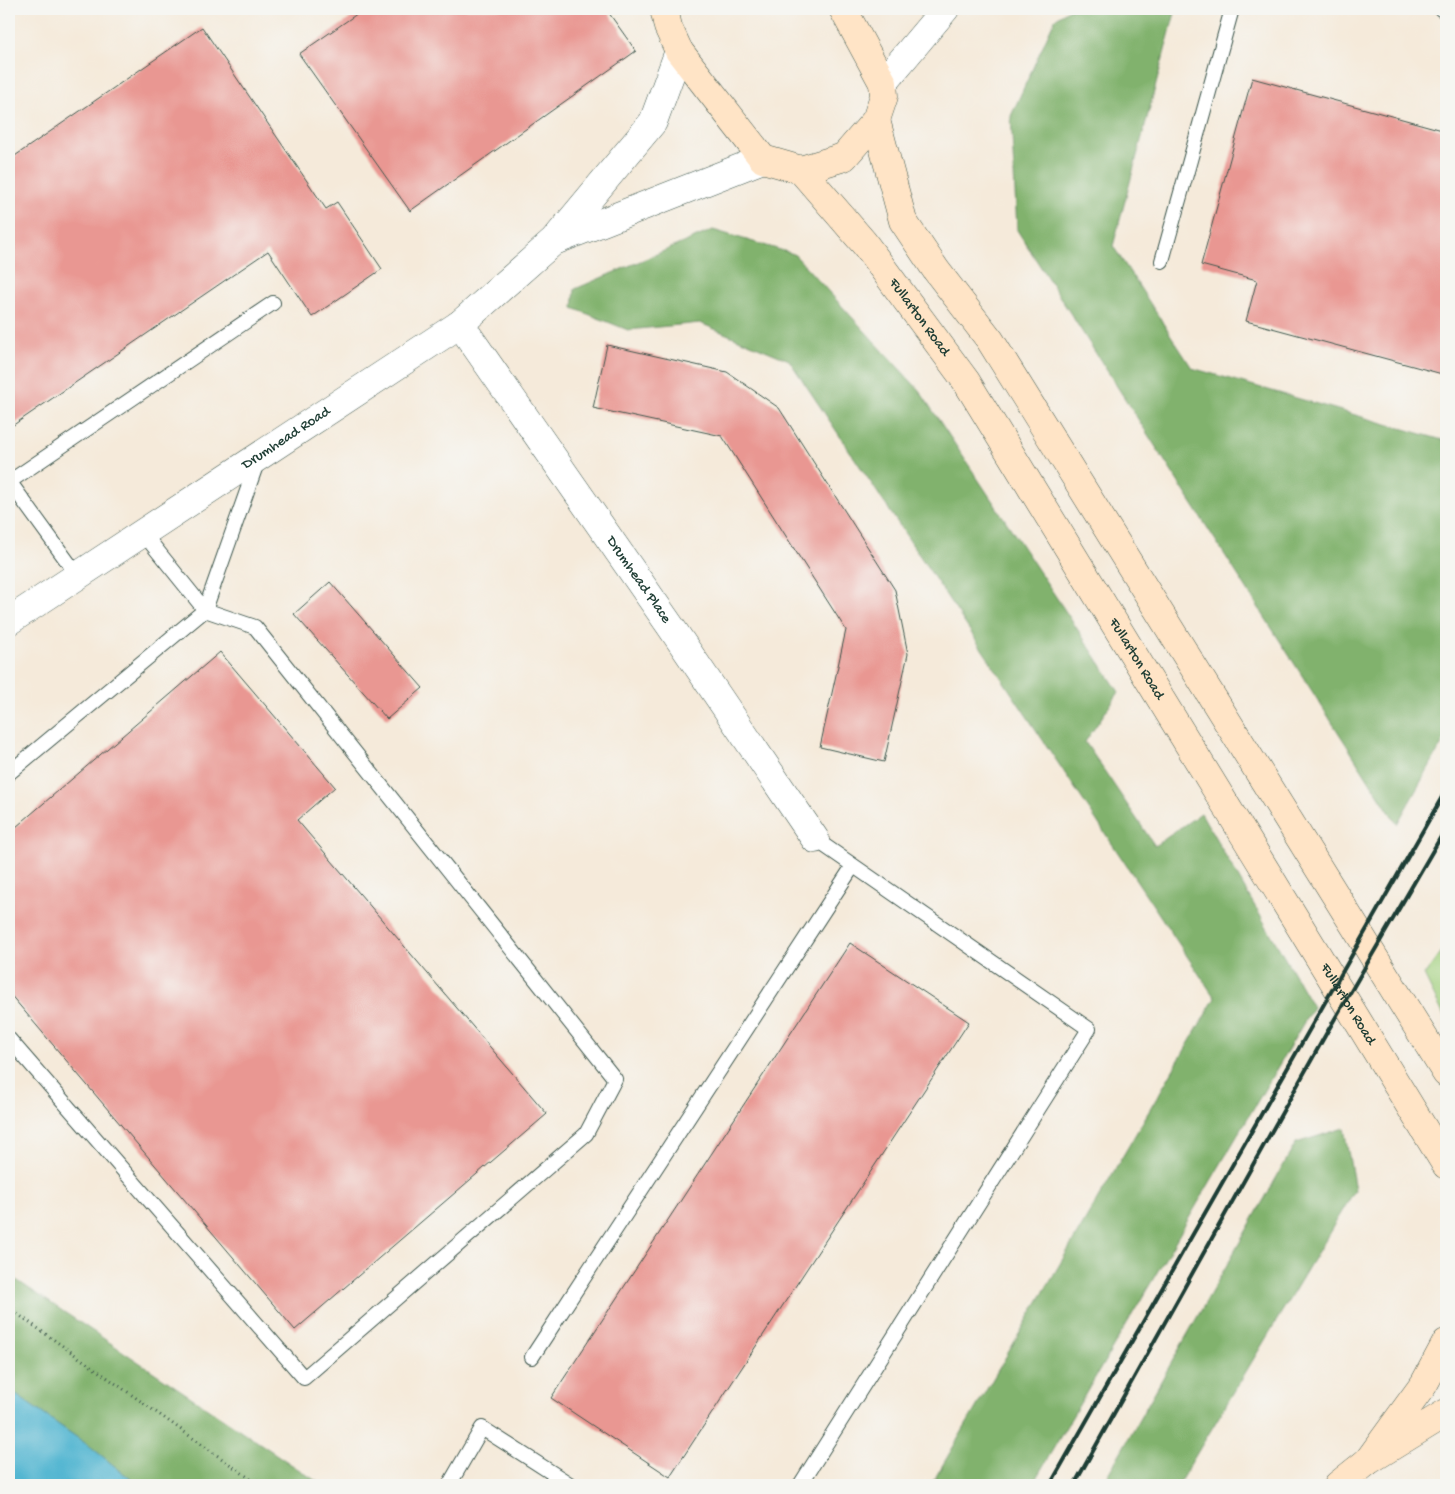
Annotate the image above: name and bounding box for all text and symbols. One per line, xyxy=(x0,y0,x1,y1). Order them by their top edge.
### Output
street label: Fullarton Road xyxy=(884,274,954,361)
street label: Drumhead Road xyxy=(238,402,335,475)
street label: Drumhead Place xyxy=(601,532,675,627)
street label: Fullarton Road xyxy=(1104,614,1169,704)
street label: Fullarton Road xyxy=(1315,959,1380,1050)

